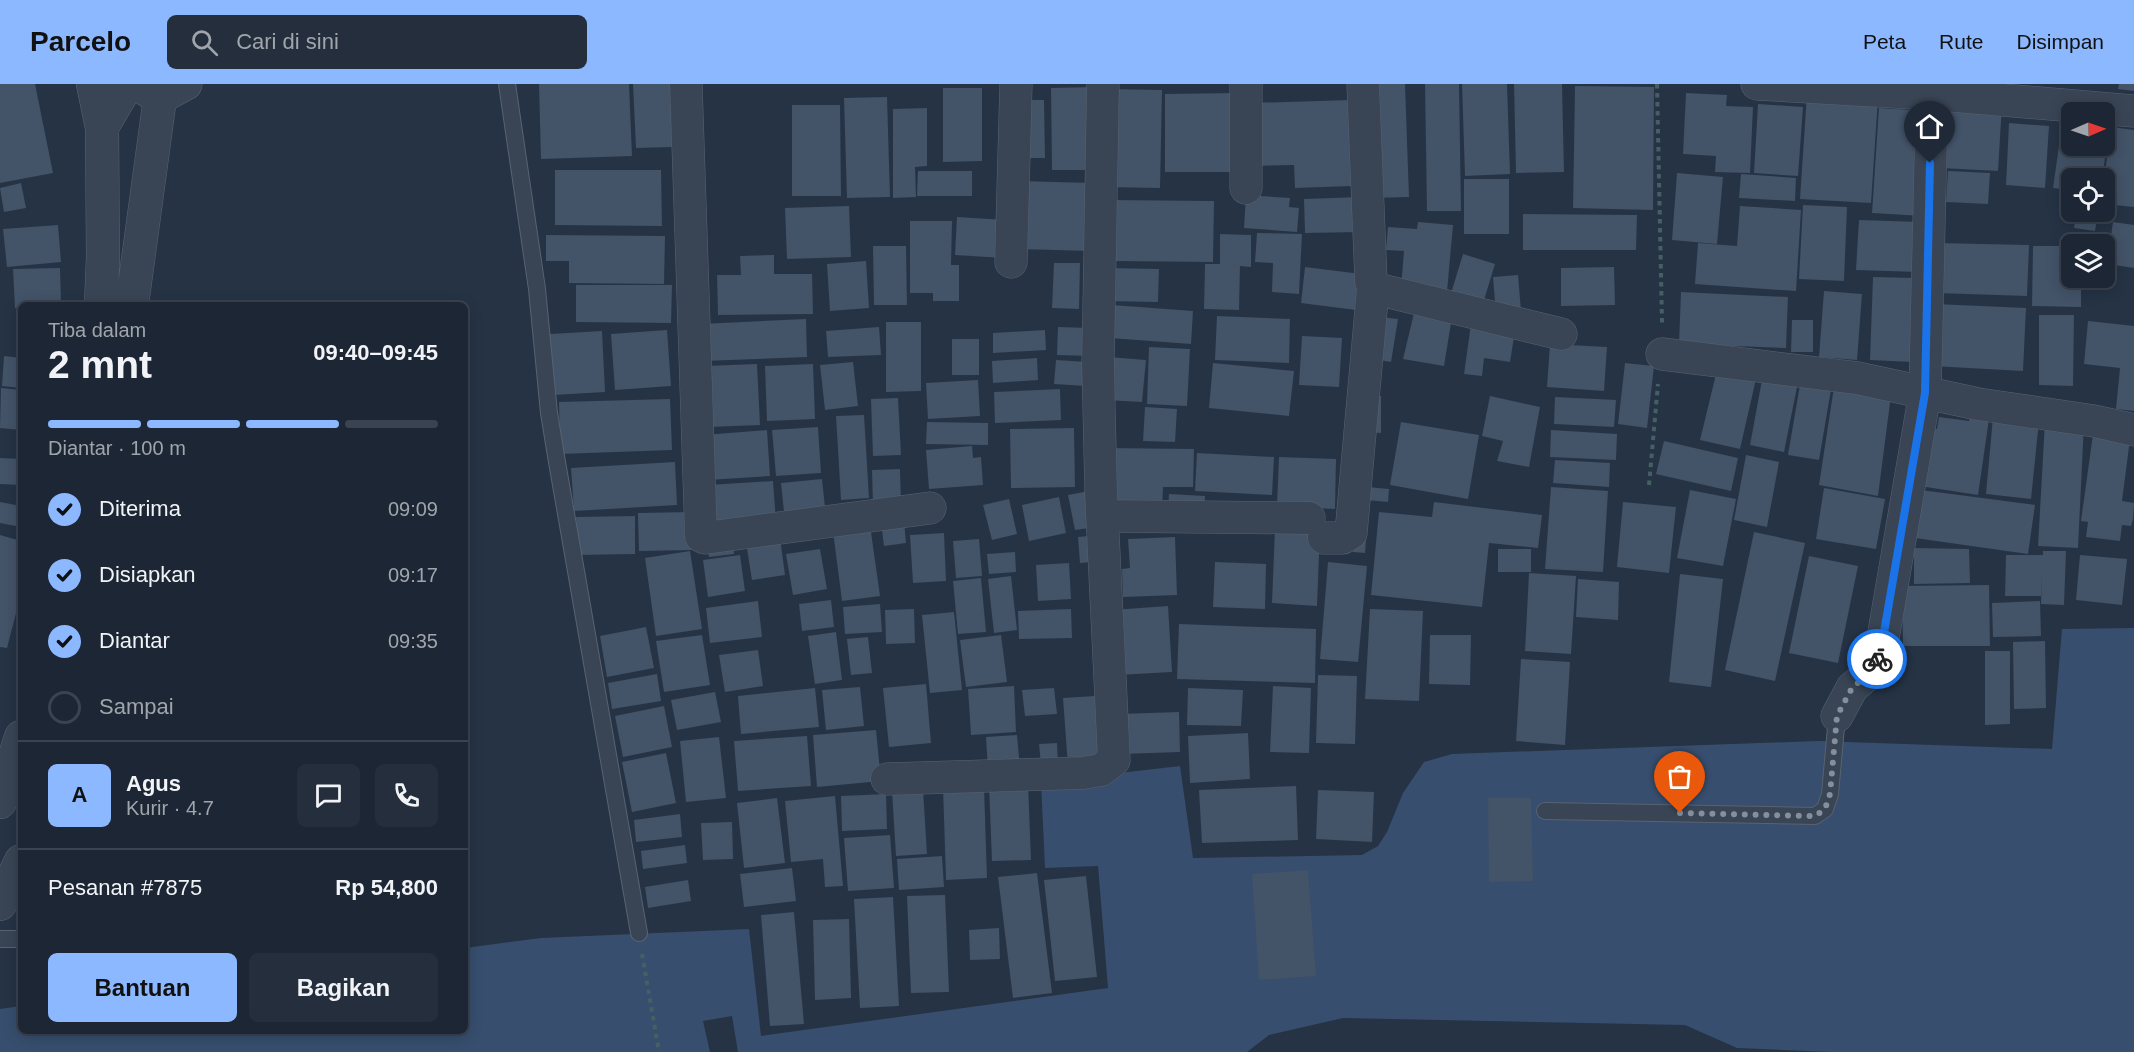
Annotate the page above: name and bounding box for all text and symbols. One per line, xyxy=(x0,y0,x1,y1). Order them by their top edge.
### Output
search box xyxy=(167,15,587,69)
text: Parcelo xyxy=(30,26,131,57)
icon: search xyxy=(188,26,221,59)
text: Cari di sini xyxy=(236,29,339,54)
text: Peta xyxy=(1863,30,1906,53)
text: Rute xyxy=(1939,30,1983,53)
text: Disimpan xyxy=(2016,30,2104,53)
pin xyxy=(1904,101,1955,163)
north arrow xyxy=(2061,102,2115,156)
map controls xyxy=(2061,102,2115,288)
icon: home xyxy=(1913,110,1946,143)
button: locate xyxy=(2061,168,2115,222)
button: layers xyxy=(2061,234,2115,288)
text: Tiba dalam xyxy=(48,319,146,341)
text: 09:40–09:45 xyxy=(313,340,438,365)
text: 2 mnt xyxy=(48,343,152,386)
text: Diantar · 100 m xyxy=(48,437,186,459)
icon: check xyxy=(48,493,81,526)
text: Diterima xyxy=(99,496,181,521)
text: 09:09 xyxy=(388,498,438,520)
icon: check xyxy=(48,559,81,592)
text: Disiapkan xyxy=(99,562,196,587)
text: 09:17 xyxy=(388,564,438,586)
icon: check xyxy=(48,625,81,658)
text: Diantar xyxy=(99,628,170,653)
courier xyxy=(1847,629,1907,689)
text: 09:35 xyxy=(388,630,438,652)
icon: bike xyxy=(1861,643,1894,676)
text: Sampai xyxy=(99,694,174,719)
pin xyxy=(1654,751,1705,813)
icon: bag xyxy=(1663,760,1696,793)
button: chat xyxy=(297,764,360,827)
button: phone xyxy=(375,764,438,827)
text: Agus xyxy=(126,771,181,796)
text: A xyxy=(72,782,87,807)
text: Kurir · 4.7 xyxy=(126,797,214,819)
text: Pesanan #7875 xyxy=(48,875,202,900)
text: Rp 54,800 xyxy=(335,875,438,900)
button: Bantuan xyxy=(48,953,237,1022)
button: Bagikan xyxy=(249,953,438,1022)

